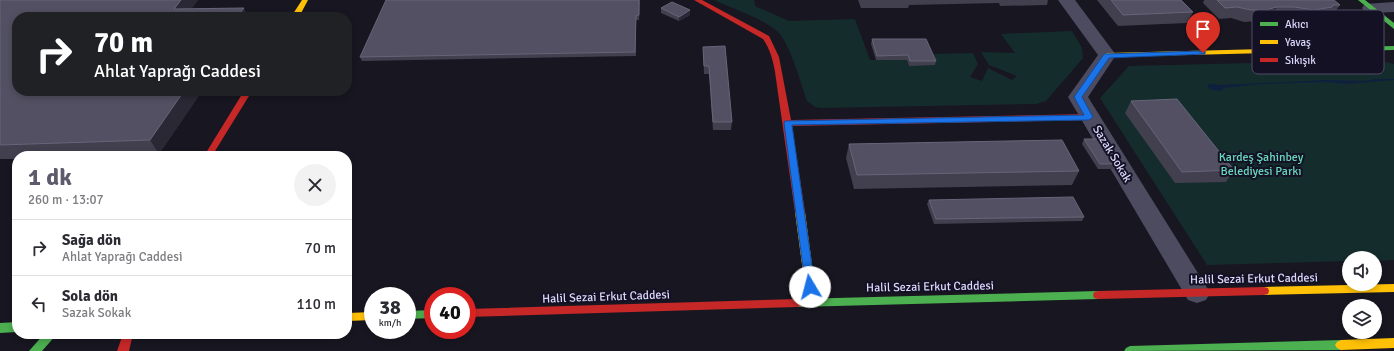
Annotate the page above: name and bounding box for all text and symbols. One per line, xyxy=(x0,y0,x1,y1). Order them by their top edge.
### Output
legend xyxy=(1252,10,1384,74)
pin xyxy=(1186,12,1220,53)
icon: arrive xyxy=(1192,18,1214,40)
text: Akıcı xyxy=(1285,18,1308,31)
text: 70 m xyxy=(94,26,153,60)
icon: right xyxy=(28,28,80,80)
text: Yavaş xyxy=(1285,36,1311,49)
text: Sıkışık xyxy=(1285,54,1316,67)
text: Ahlat Yaprağı Caddesi xyxy=(94,60,261,82)
street label: Sazak Sokak xyxy=(1089,123,1135,185)
park label: Kardeş Şahinbey Belediyesi Parkı xyxy=(1219,150,1304,179)
text: 1 dk xyxy=(28,162,72,192)
button: close xyxy=(294,164,336,206)
text: 260 m · 13:07 xyxy=(28,192,104,208)
text: Sağa dön xyxy=(62,231,121,249)
icon: right xyxy=(28,237,50,259)
text: 70 m xyxy=(305,239,336,257)
text: Ahlat Yaprağı Caddesi xyxy=(62,249,182,265)
map controls xyxy=(1342,251,1382,339)
button: sound xyxy=(1342,251,1382,291)
position arrow xyxy=(789,266,831,308)
street label: Halil Sezai Erkut Caddesi xyxy=(1190,270,1318,288)
street label: Halil Sezai Erkut Caddesi xyxy=(866,278,994,296)
text: Sola dön xyxy=(62,287,118,305)
speed limit sign: 40 xyxy=(424,287,476,339)
street label: Halil Sezai Erkut Caddesi xyxy=(542,287,670,307)
icon: left xyxy=(28,293,50,315)
text: 110 m xyxy=(296,295,336,313)
text: 38 xyxy=(379,295,401,320)
button: layers xyxy=(1342,299,1382,339)
text: Sazak Sokak xyxy=(62,305,131,321)
text: km/h xyxy=(379,317,401,329)

